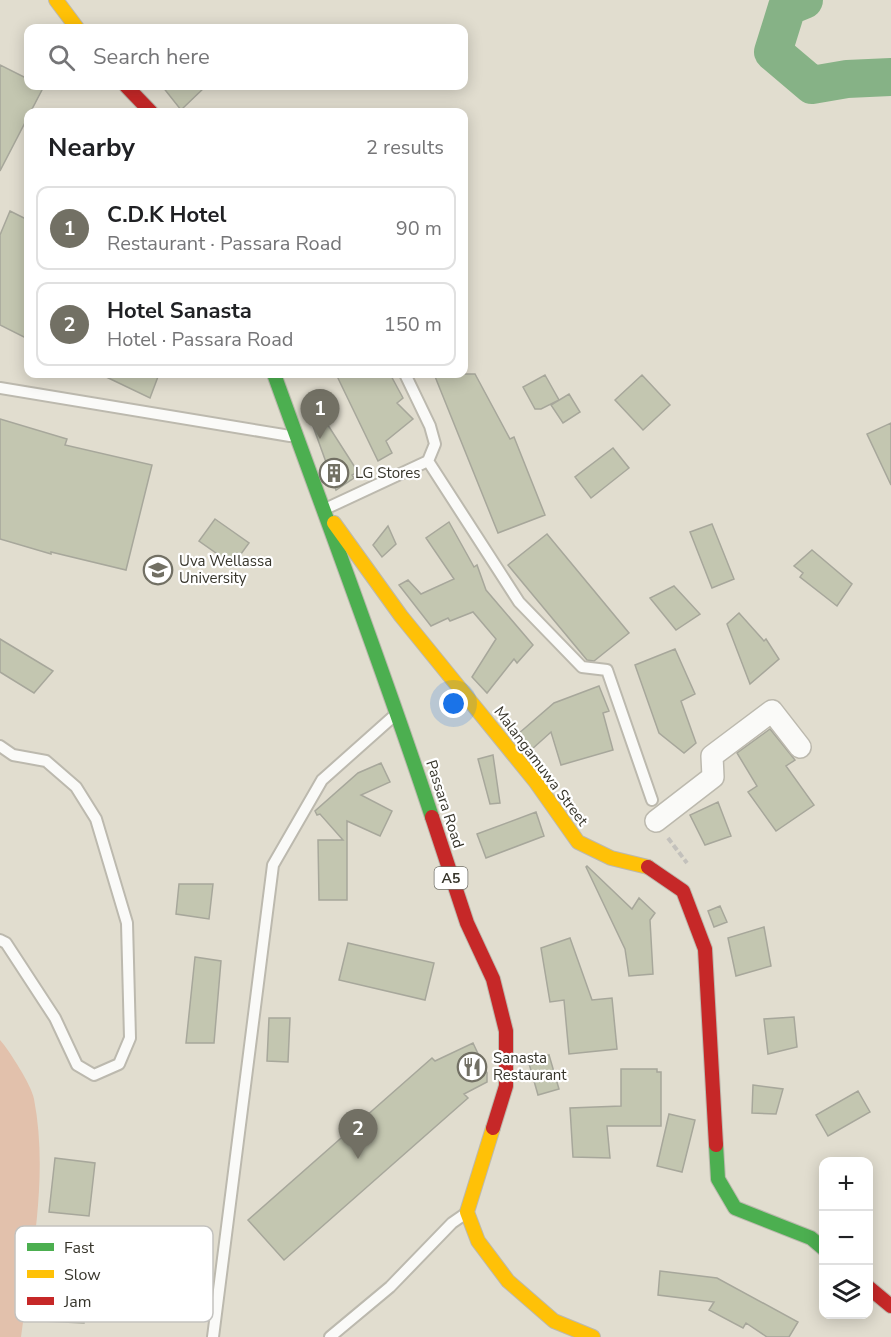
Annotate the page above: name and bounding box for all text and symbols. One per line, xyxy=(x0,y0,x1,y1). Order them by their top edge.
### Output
search box xyxy=(24,24,468,90)
icon: search xyxy=(45,41,78,74)
text: Search here xyxy=(93,42,210,72)
text: Nearby xyxy=(48,130,135,165)
text: 2 results xyxy=(366,134,444,161)
text: C.D.K Hotel xyxy=(107,200,226,230)
text: 1 xyxy=(64,215,76,242)
text: 90 m xyxy=(396,215,442,242)
text: Restaurant · Passara Road xyxy=(107,230,342,257)
text: Hotel Sanasta xyxy=(107,296,252,326)
text: 2 xyxy=(64,311,76,338)
text: 150 m xyxy=(384,311,442,338)
text: Hotel · Passara Road xyxy=(107,326,294,353)
pin: 1 xyxy=(300,390,340,439)
building icon: LG Stores xyxy=(318,457,350,489)
place label: LG Stores xyxy=(355,463,421,483)
place label: Uva Wellassa University xyxy=(179,551,272,588)
school or university icon: Uva Wellassa University xyxy=(142,554,174,586)
your location xyxy=(439,689,468,718)
street label: Malangamuwa Street xyxy=(489,702,593,830)
street label: Passara Road xyxy=(421,757,469,851)
road number: A5 xyxy=(434,867,468,889)
place label: Sanasta Restaurant xyxy=(493,1048,567,1085)
restaurant icon: Sanasta Restaurant xyxy=(456,1051,488,1083)
pin: 2 xyxy=(338,1110,378,1159)
map controls xyxy=(819,1157,873,1319)
button: + xyxy=(819,1157,873,1211)
button: − xyxy=(819,1211,873,1265)
legend xyxy=(15,1226,213,1322)
text: Fast xyxy=(64,1237,95,1259)
text: Slow xyxy=(64,1264,101,1286)
button: layers xyxy=(819,1265,873,1319)
text: Jam xyxy=(63,1291,91,1313)

